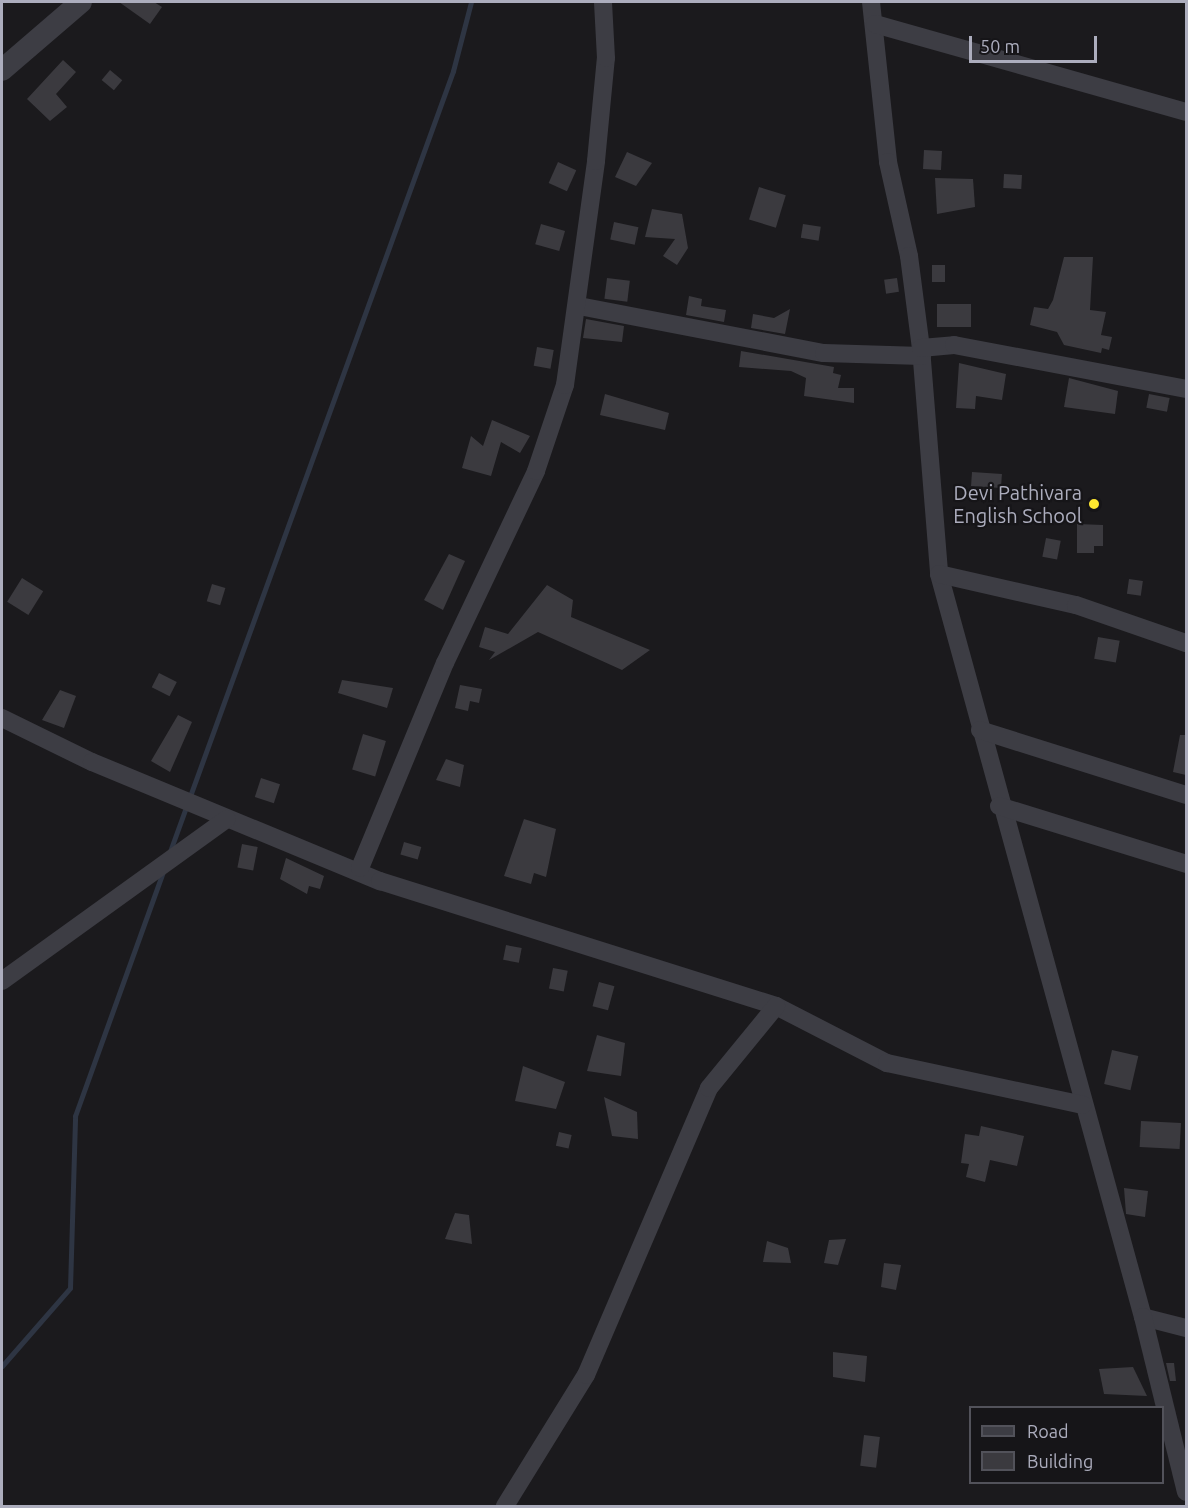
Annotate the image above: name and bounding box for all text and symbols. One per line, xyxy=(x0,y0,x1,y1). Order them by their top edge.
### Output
scale bar xyxy=(972,24,1100,62)
text: 50 m xyxy=(980,36,1020,56)
place label: Devi Pathivara English School xyxy=(953,480,1082,527)
marker: Devi Pathivara English School xyxy=(1087,497,1101,511)
legend xyxy=(969,1406,1164,1484)
text: Road xyxy=(1027,1421,1069,1441)
text: Building xyxy=(1027,1451,1093,1471)

